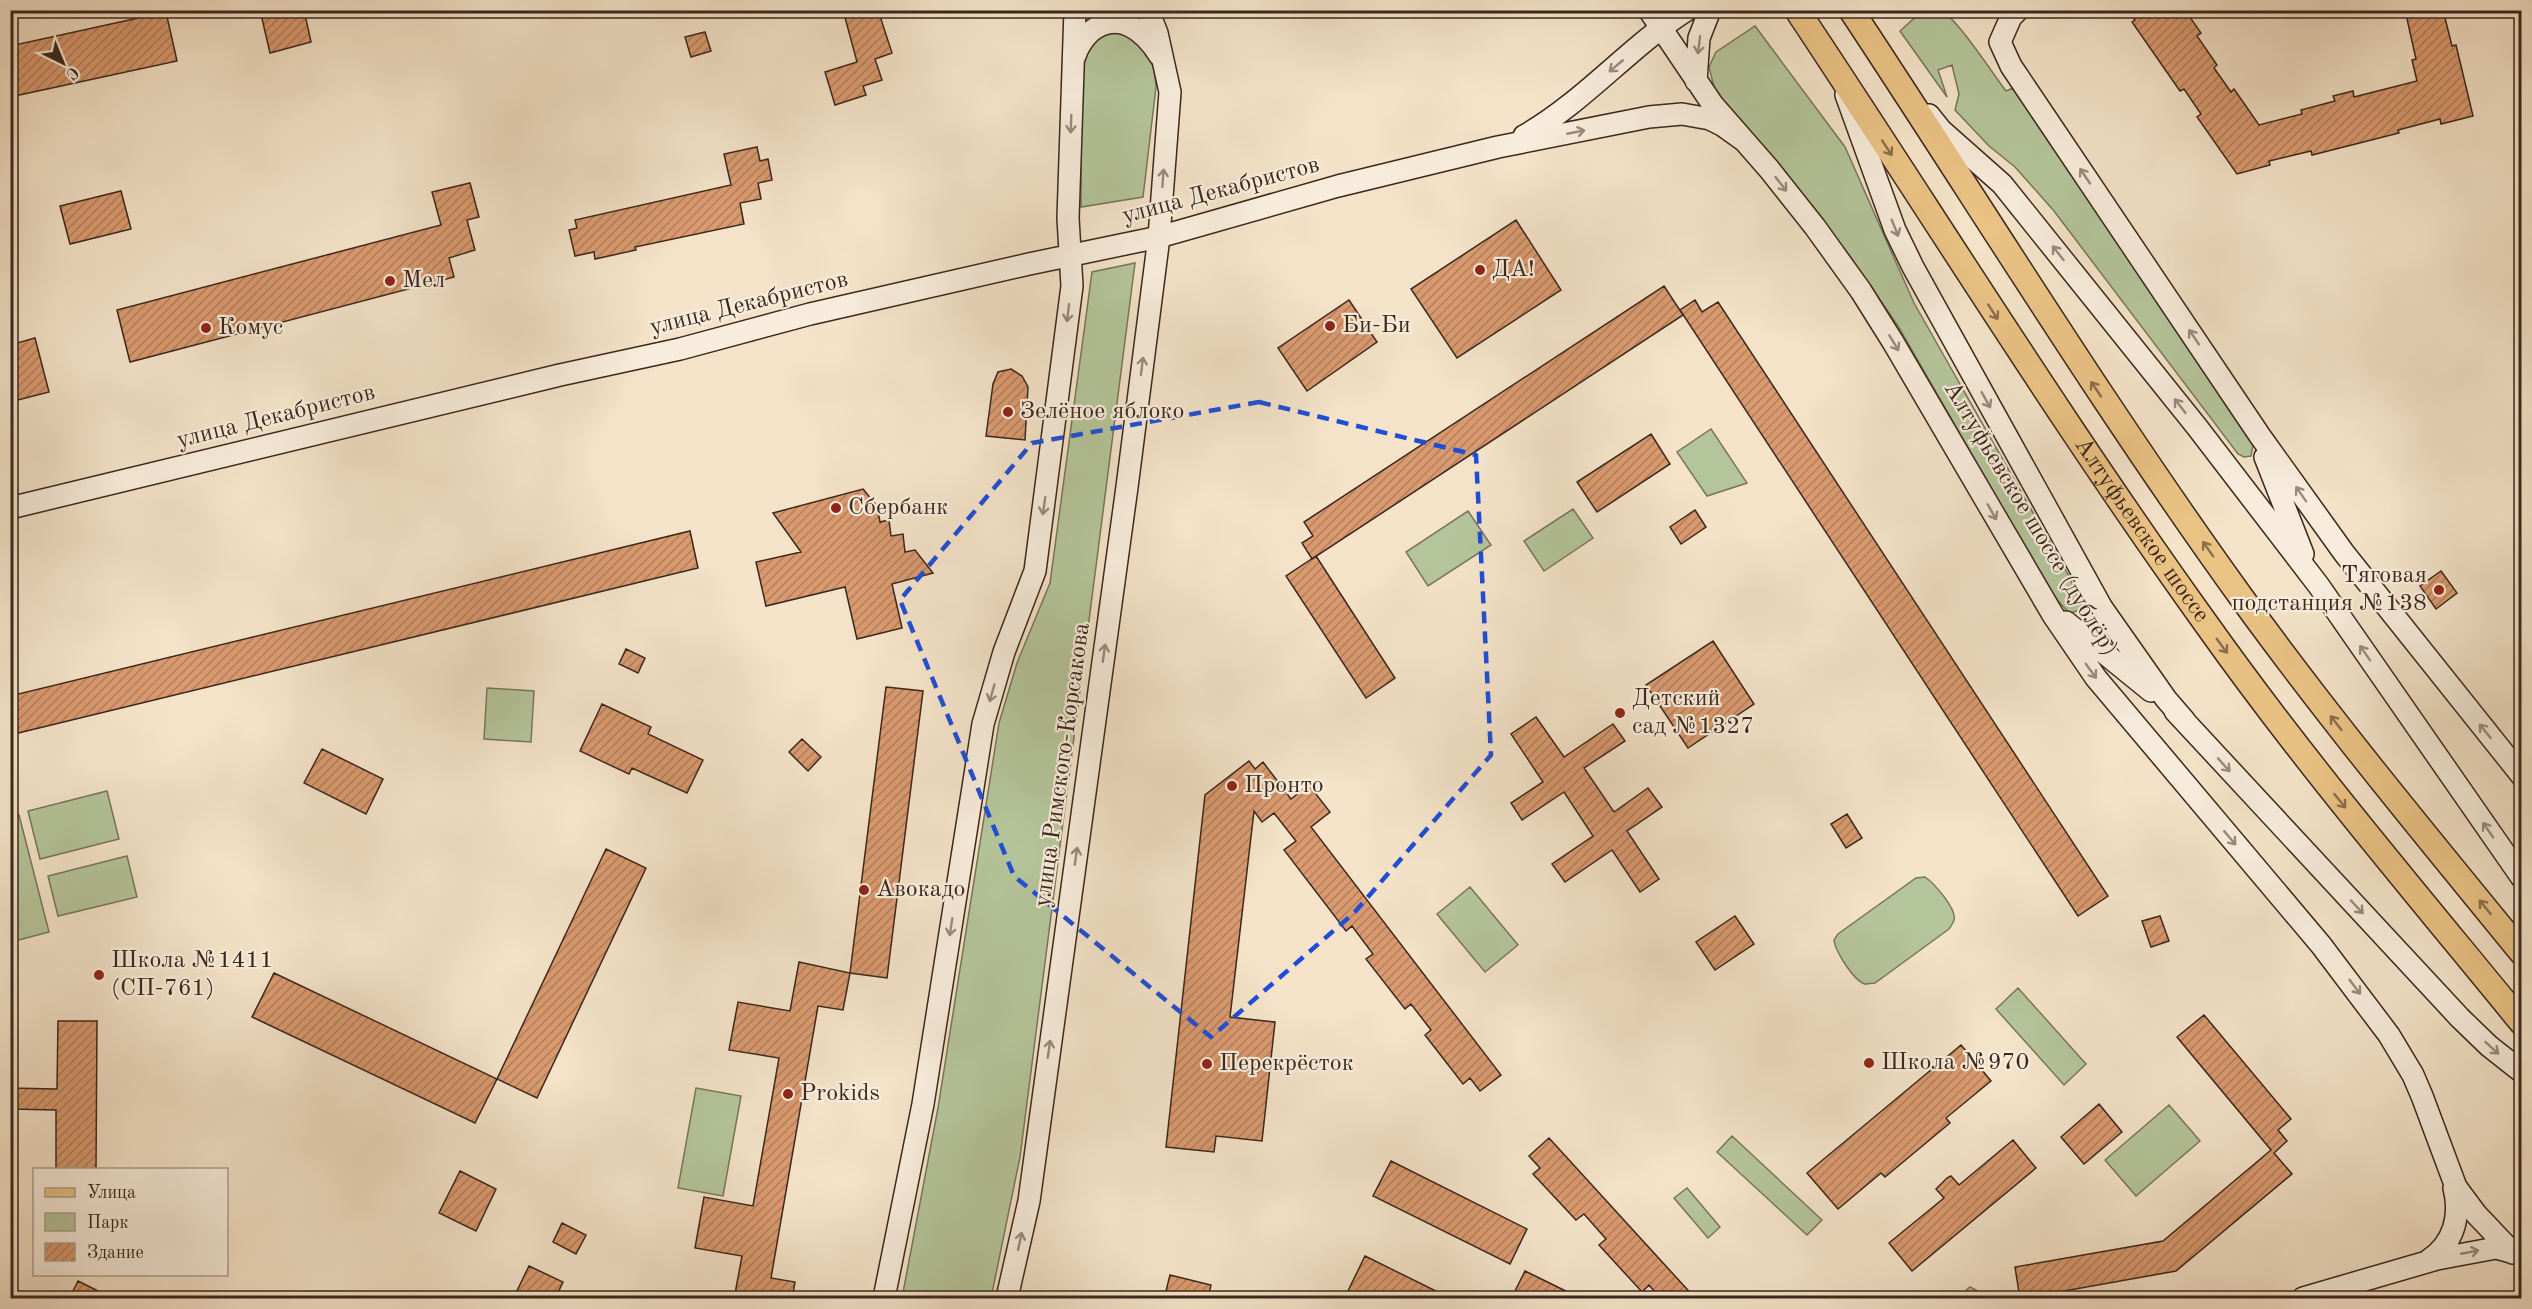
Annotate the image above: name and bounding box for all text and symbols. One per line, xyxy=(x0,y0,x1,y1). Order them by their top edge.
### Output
north arrow xyxy=(33,33,93,93)
one-way arrow xyxy=(1693,35,1704,54)
one-way arrow xyxy=(1609,59,1624,73)
text: С xyxy=(63,63,81,82)
one-way arrow xyxy=(1065,114,1077,134)
one-way arrow xyxy=(1566,126,1586,137)
one-way arrow xyxy=(1882,139,1894,156)
street label: улица Декабристов xyxy=(1120,153,1322,229)
one-way arrow xyxy=(2079,168,2091,184)
one-way arrow xyxy=(1158,169,1169,189)
one-way arrow xyxy=(1775,176,1788,192)
one-way arrow xyxy=(1890,218,1901,237)
one-way arrow xyxy=(2052,245,2065,261)
place label: ДА! xyxy=(1492,258,1535,282)
marker: ДА! xyxy=(1473,263,1487,277)
street label: улица Декабристов xyxy=(647,268,851,340)
place label: Мел xyxy=(402,269,445,293)
marker: Мел xyxy=(383,274,397,288)
one-way arrow xyxy=(1063,303,1074,322)
one-way arrow xyxy=(1987,303,1999,320)
place label: Би-Би xyxy=(1342,314,1411,338)
place label: Комус xyxy=(218,316,283,340)
marker: Би-Би xyxy=(1323,319,1337,333)
marker: Комус xyxy=(199,321,213,335)
one-way arrow xyxy=(2188,330,2200,346)
one-way arrow xyxy=(1888,334,1900,351)
one-way arrow xyxy=(1136,357,1147,376)
street label: Алтуфьевское шоссе (дублёр) xyxy=(1939,378,2121,660)
street label: улица Декабристов xyxy=(174,381,378,453)
one-way arrow xyxy=(2090,381,2102,398)
one-way arrow xyxy=(1980,391,1992,408)
one-way arrow xyxy=(2173,398,2186,414)
place label: Зелёное яблоко xyxy=(1020,400,1184,424)
marker: Зелёное яблоко xyxy=(1001,405,1015,419)
street label: Алтуфьевское шоссе xyxy=(2069,434,2213,627)
one-way arrow xyxy=(2295,486,2307,502)
place label: Сбербанк xyxy=(848,496,948,520)
one-way arrow xyxy=(1039,496,1050,516)
marker: Сбербанк xyxy=(829,501,843,515)
one-way arrow xyxy=(1987,503,1999,520)
one-way arrow xyxy=(2202,541,2214,558)
place label: Тяговая подстанция №138 xyxy=(2231,564,2427,616)
marker: Тяговая подстанция №138 xyxy=(2432,583,2446,597)
street label: улица Римского-Корсакова xyxy=(1031,621,1095,909)
one-way arrow xyxy=(2215,638,2228,654)
one-way arrow xyxy=(1098,644,1109,664)
one-way arrow xyxy=(2359,645,2371,661)
one-way arrow xyxy=(2085,662,2097,678)
one-way arrow xyxy=(986,683,997,702)
place label: Детский сад №1327 xyxy=(1632,687,1754,739)
marker: Детский сад №1327 xyxy=(1613,706,1627,720)
one-way arrow xyxy=(2329,715,2342,731)
one-way arrow xyxy=(2478,723,2491,739)
one-way arrow xyxy=(2217,757,2231,772)
place label: Пронто xyxy=(1244,774,1324,798)
marker: Пронто xyxy=(1225,779,1239,793)
one-way arrow xyxy=(2334,793,2347,809)
one-way arrow xyxy=(2482,822,2494,839)
one-way arrow xyxy=(2223,830,2237,845)
one-way arrow xyxy=(1070,846,1081,866)
place label: Авокадо xyxy=(876,878,965,902)
marker: Авокадо xyxy=(857,883,871,897)
one-way arrow xyxy=(2478,899,2491,915)
one-way arrow xyxy=(2350,900,2364,915)
one-way arrow xyxy=(945,916,956,936)
place label: Школа №1411 (СП-761) xyxy=(111,949,273,1001)
marker: Школа №1411 (СП-761) xyxy=(92,968,106,982)
one-way arrow xyxy=(2348,979,2361,995)
one-way arrow xyxy=(1044,1039,1055,1059)
one-way arrow xyxy=(2484,1041,2499,1055)
place label: Школа №970 xyxy=(1881,1051,2029,1075)
place label: Перекрёсток xyxy=(1219,1052,1354,1076)
marker: Школа №970 xyxy=(1862,1056,1876,1070)
marker: Перекрёсток xyxy=(1200,1057,1214,1071)
place label: Prokids xyxy=(800,1082,880,1106)
marker: Prokids xyxy=(781,1087,795,1101)
legend xyxy=(33,1168,228,1276)
text: Улица xyxy=(87,1184,136,1202)
text: Парк xyxy=(87,1214,128,1232)
one-way arrow xyxy=(1015,1232,1026,1252)
text: Здание xyxy=(87,1244,144,1262)
one-way arrow xyxy=(2459,1246,2479,1257)

